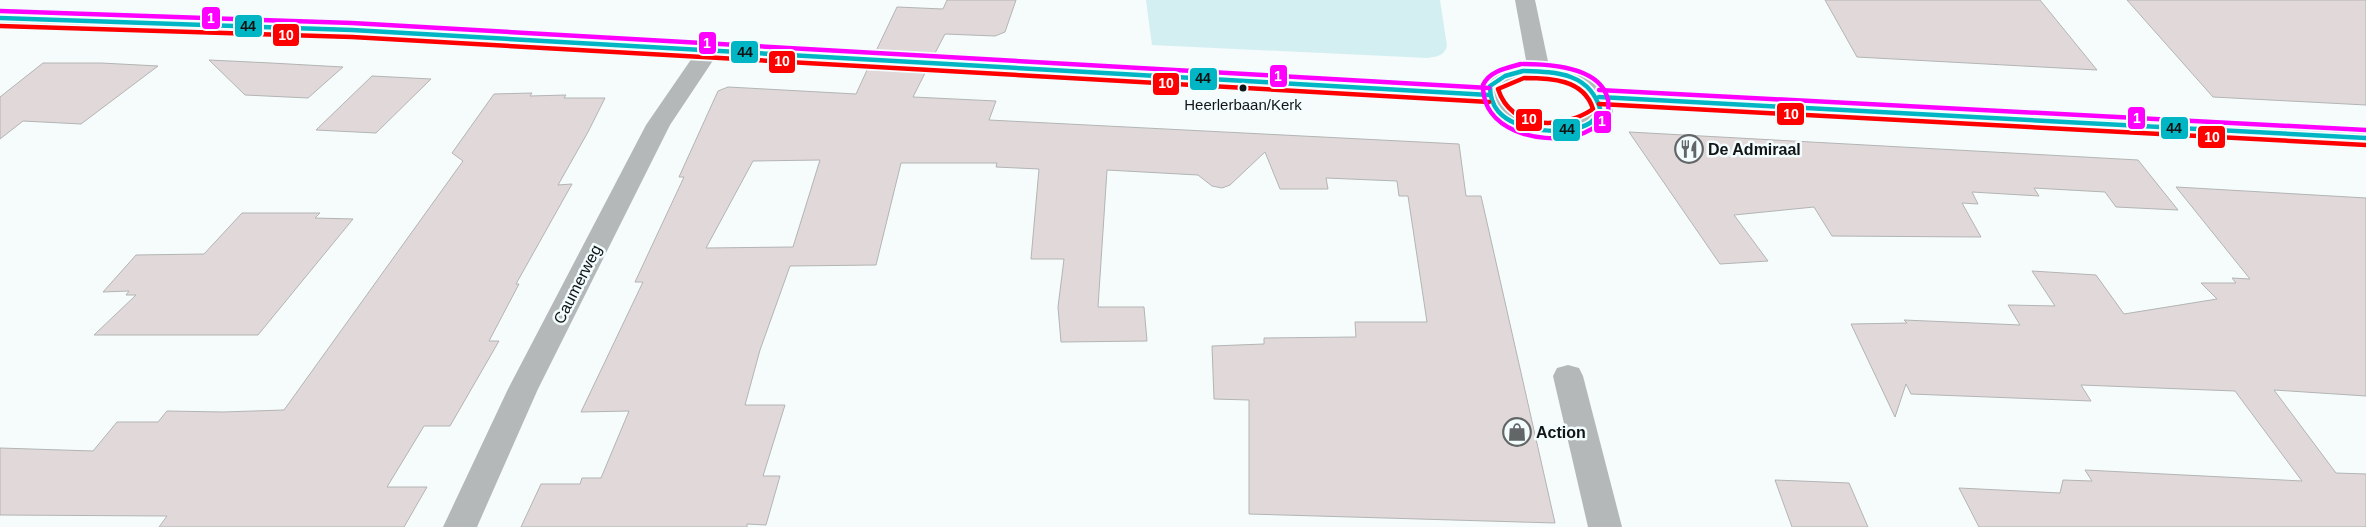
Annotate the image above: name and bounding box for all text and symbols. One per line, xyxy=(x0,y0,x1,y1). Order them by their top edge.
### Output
line badge: 1 xyxy=(201,6,221,30)
text: 1 xyxy=(207,10,215,26)
line badge: 44 xyxy=(234,14,263,38)
text: 44 xyxy=(240,18,256,34)
line badge: 10 xyxy=(272,23,300,47)
text: 10 xyxy=(278,27,294,43)
line badge: 1 xyxy=(698,31,717,55)
text: 1 xyxy=(703,35,711,51)
line badge: 44 xyxy=(730,40,759,64)
text: 44 xyxy=(737,44,753,60)
line badge: 10 xyxy=(768,50,796,74)
text: 10 xyxy=(774,53,790,69)
line badge: 1 xyxy=(1269,64,1288,88)
line badge: 44 xyxy=(1189,67,1218,91)
text: 1 xyxy=(1274,68,1282,84)
text: 44 xyxy=(1195,70,1211,86)
line badge: 10 xyxy=(1152,72,1180,96)
text: 10 xyxy=(1158,75,1174,91)
marker: Heerlerbaan/Kerk xyxy=(1238,83,1248,93)
place label: Heerlerbaan/Kerk xyxy=(1184,96,1302,113)
line badge: 10 xyxy=(1776,102,1805,126)
text: 10 xyxy=(1783,106,1799,122)
line badge: 1 xyxy=(2127,106,2146,130)
line badge: 10 xyxy=(1515,108,1543,132)
line badge: 1 xyxy=(1593,110,1612,134)
text: 1 xyxy=(2133,110,2141,126)
text: 10 xyxy=(1521,111,1537,127)
text: 1 xyxy=(1598,113,1606,129)
line badge: 44 xyxy=(2160,116,2189,140)
line badge: 44 xyxy=(1552,118,1581,142)
text: 44 xyxy=(2166,120,2182,136)
text: 44 xyxy=(1559,121,1575,137)
line badge: 10 xyxy=(2197,125,2226,149)
text: 10 xyxy=(2204,129,2220,145)
restaurant icon: De Admiraal xyxy=(1674,134,1704,164)
place label: De Admiraal xyxy=(1708,141,1801,158)
street label: Caumerweg xyxy=(550,242,605,327)
shop icon: Action xyxy=(1502,417,1532,447)
place label: Action xyxy=(1536,424,1586,441)

